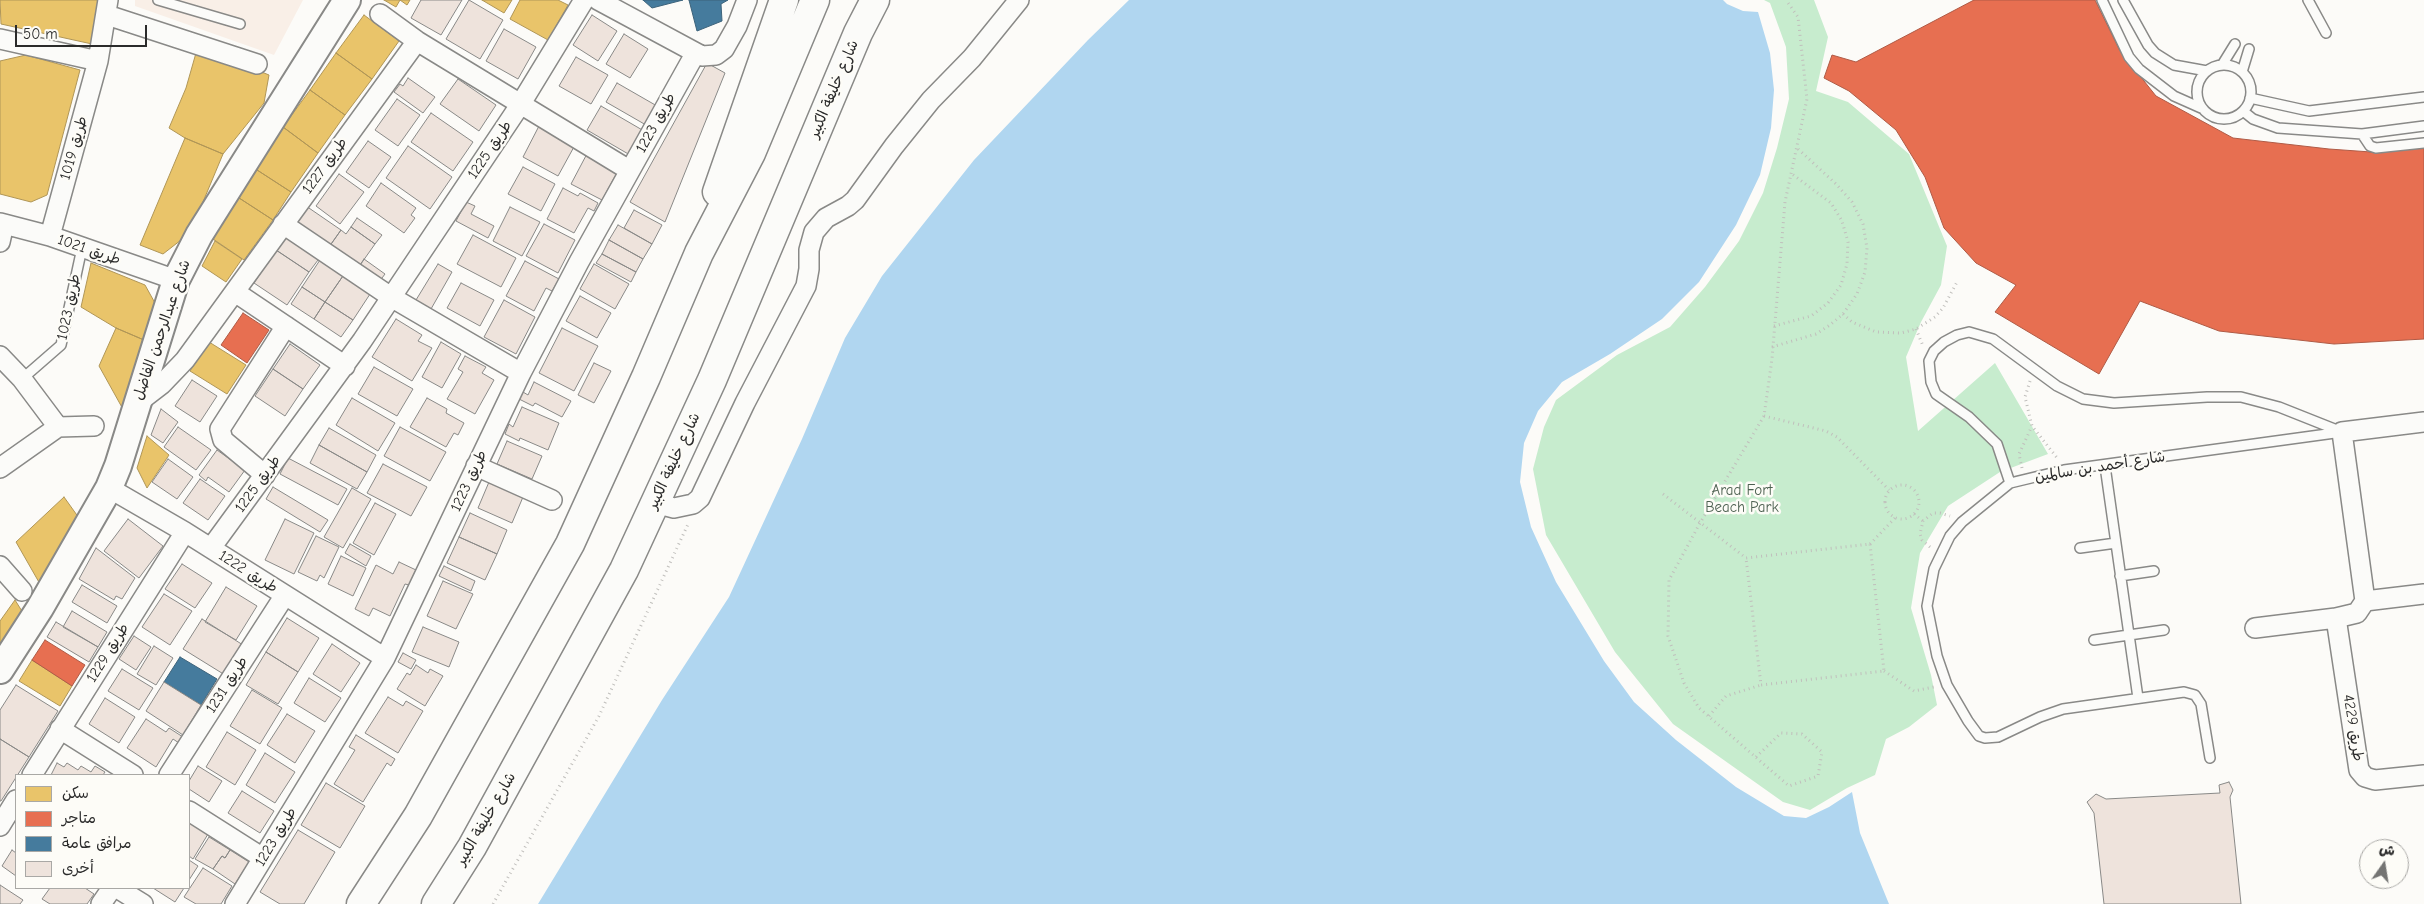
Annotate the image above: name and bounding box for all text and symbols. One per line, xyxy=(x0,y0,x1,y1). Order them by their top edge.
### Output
scale bar xyxy=(18,15,150,47)
text: 50 m xyxy=(23,25,58,43)
street label: شارع خليفة الكبير xyxy=(805,37,863,141)
street label: طريق 1223 xyxy=(632,90,680,156)
street label: طريق 1019 xyxy=(56,114,92,182)
street label: طريق 1225 xyxy=(464,117,516,183)
street label: طريق 1227 xyxy=(299,134,351,198)
street label: طريق 1021 xyxy=(55,231,123,269)
street label: شارع عبدالرحمن الفاضل xyxy=(130,257,194,403)
street label: طريق 1023 xyxy=(53,272,85,342)
street label: شارع خليفة الكبير xyxy=(644,410,704,512)
street label: طريق 1223 xyxy=(447,447,491,515)
street label: شارع أحمد بن سالمين xyxy=(2033,448,2167,486)
street label: طريق 1225 xyxy=(231,452,285,516)
park label: Arad Fort Beach Park xyxy=(1705,482,1779,517)
street label: طريق 1222 xyxy=(215,547,281,597)
street label: طريق 1229 xyxy=(83,620,133,686)
street label: طريق 1231 xyxy=(202,653,252,717)
street label: طريق 4229 xyxy=(2339,693,2367,763)
street label: شارع خليفة الكبير xyxy=(452,769,520,869)
legend xyxy=(15,774,190,889)
text: سكن xyxy=(62,784,89,802)
street label: طريق 1223 xyxy=(251,804,301,870)
text: متاجر xyxy=(62,809,96,827)
text: مرافق عامة xyxy=(62,834,131,852)
north arrow xyxy=(2359,839,2409,889)
text: ش xyxy=(2378,840,2397,860)
text: أخرى xyxy=(62,859,94,877)

